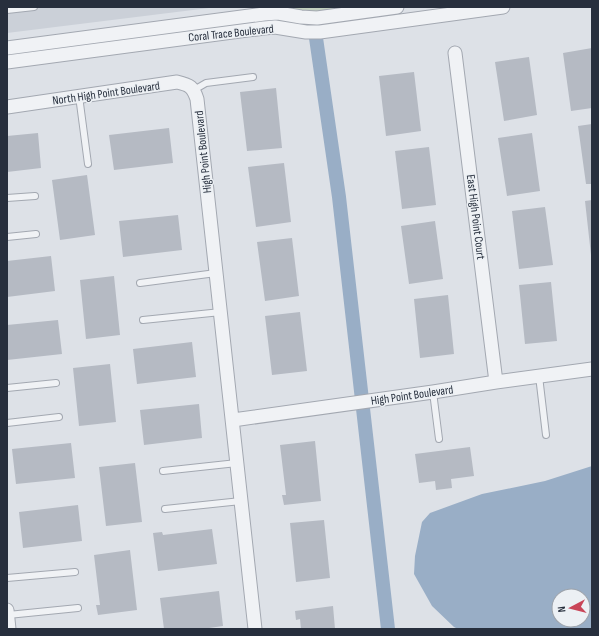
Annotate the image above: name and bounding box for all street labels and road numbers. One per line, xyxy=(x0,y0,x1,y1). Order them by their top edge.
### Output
street label: Coral Trace Boulevard xyxy=(188,22,274,45)
street label: North High Point Boulevard xyxy=(51,79,161,108)
street label: High Point Boulevard xyxy=(192,110,215,194)
street label: East High Point Court xyxy=(463,174,488,261)
street label: High Point Boulevard xyxy=(370,382,454,409)

